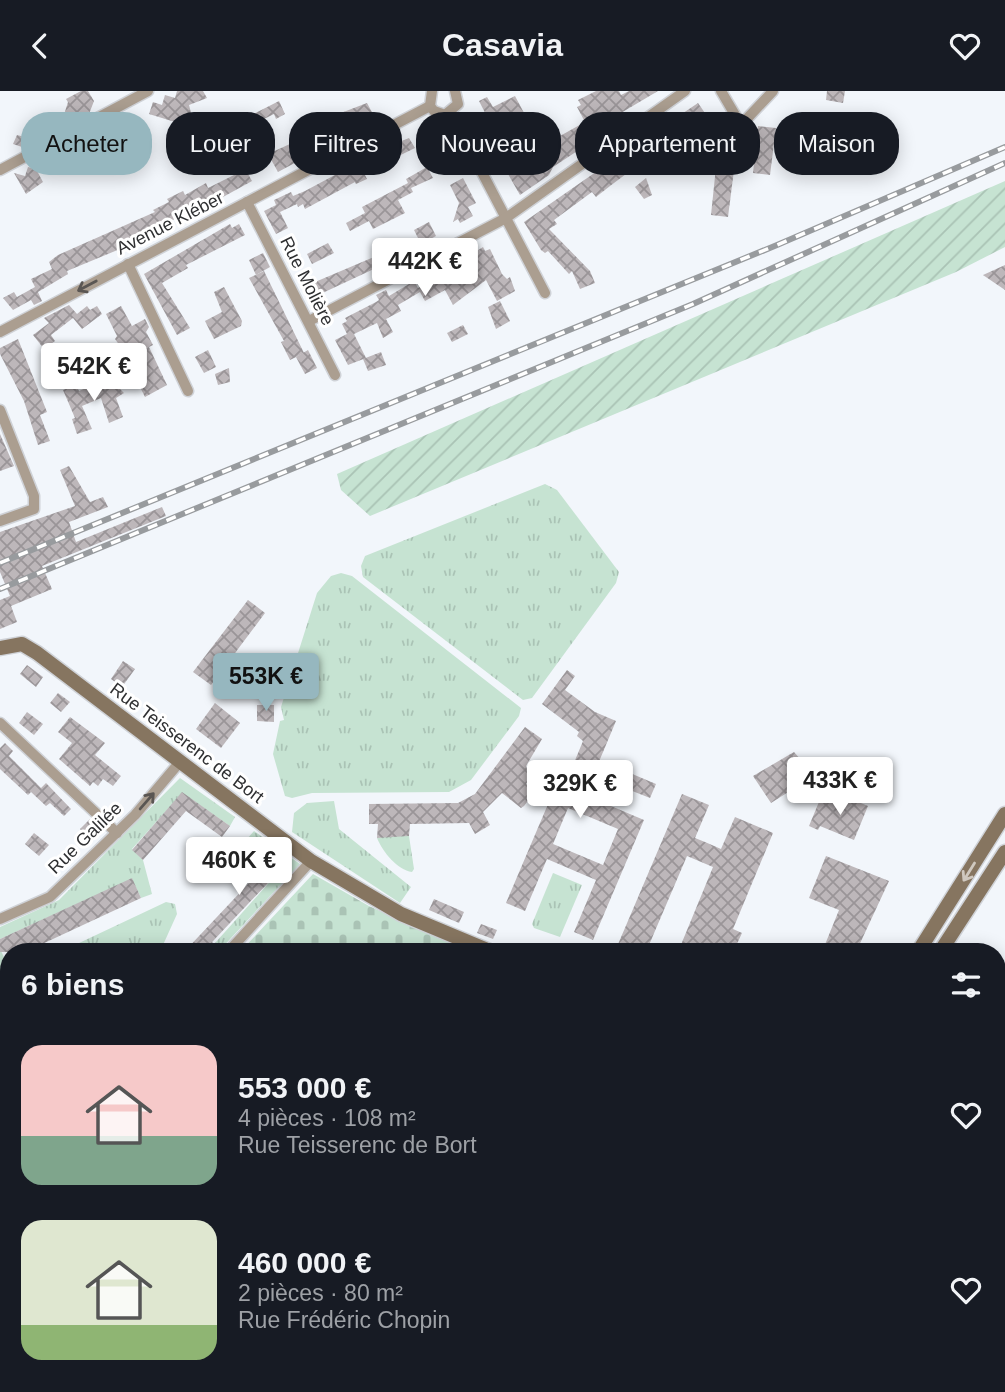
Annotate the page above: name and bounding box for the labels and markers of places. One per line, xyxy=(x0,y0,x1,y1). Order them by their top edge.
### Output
pin: 442K € xyxy=(368,239,482,298)
pin: 542K € xyxy=(37,343,151,403)
pin: 553K € xyxy=(209,653,323,713)
pin: 433K € xyxy=(783,757,897,817)
pin: 329K € xyxy=(523,761,637,820)
pin: 460K € xyxy=(182,837,296,897)

